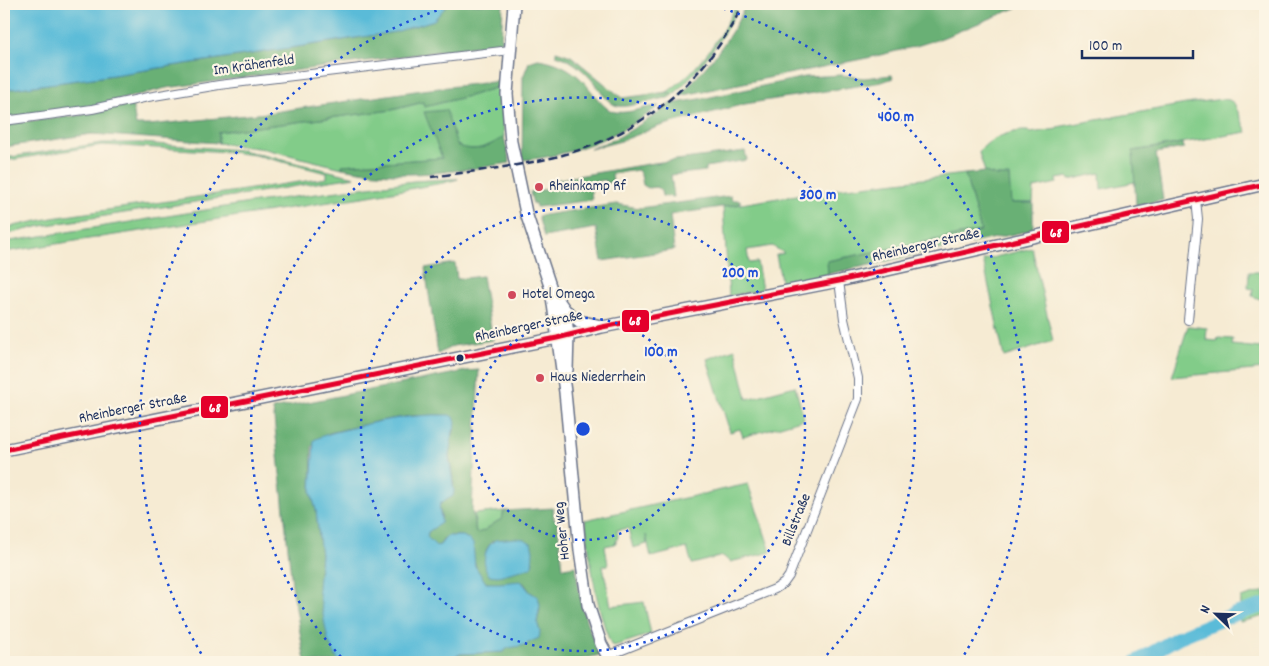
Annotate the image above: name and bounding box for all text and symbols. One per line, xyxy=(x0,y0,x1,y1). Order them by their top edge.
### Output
scale bar xyxy=(1082,28,1193,60)
text: 100 m xyxy=(1089,36,1122,58)
street label: Im Krähenfeld xyxy=(212,49,296,83)
text: 400 m xyxy=(878,107,914,129)
place label: Rheinkamp Rf xyxy=(549,176,627,198)
marker: Rheinkamp Rf xyxy=(533,181,545,193)
text: 300 m xyxy=(800,185,836,207)
line badge: 68 xyxy=(1041,220,1070,244)
street label: Rheinberger Straße xyxy=(870,223,982,269)
text: 68 xyxy=(1050,224,1063,244)
text: 200 m xyxy=(722,263,758,285)
place label: Hotel Omega xyxy=(522,284,596,306)
marker: Hotel Omega xyxy=(506,289,518,301)
street label: Rheinberger Straße xyxy=(473,305,585,349)
line badge: 68 xyxy=(621,309,650,333)
text: 68 xyxy=(629,312,642,332)
text: 100 m xyxy=(644,342,678,364)
unlabelled marker xyxy=(455,353,465,363)
place label: Haus Niederrhein xyxy=(550,367,646,389)
marker: Haus Niederrhein xyxy=(534,372,546,384)
street label: Rheinberger Straße xyxy=(77,388,189,430)
line badge: 68 xyxy=(200,395,229,419)
text: 68 xyxy=(209,399,222,419)
centre of rings xyxy=(574,420,592,438)
street label: Billstraße xyxy=(776,490,818,550)
street label: Hoher Weg xyxy=(549,501,577,561)
north arrow xyxy=(1192,588,1242,638)
text: N xyxy=(1195,603,1216,617)

